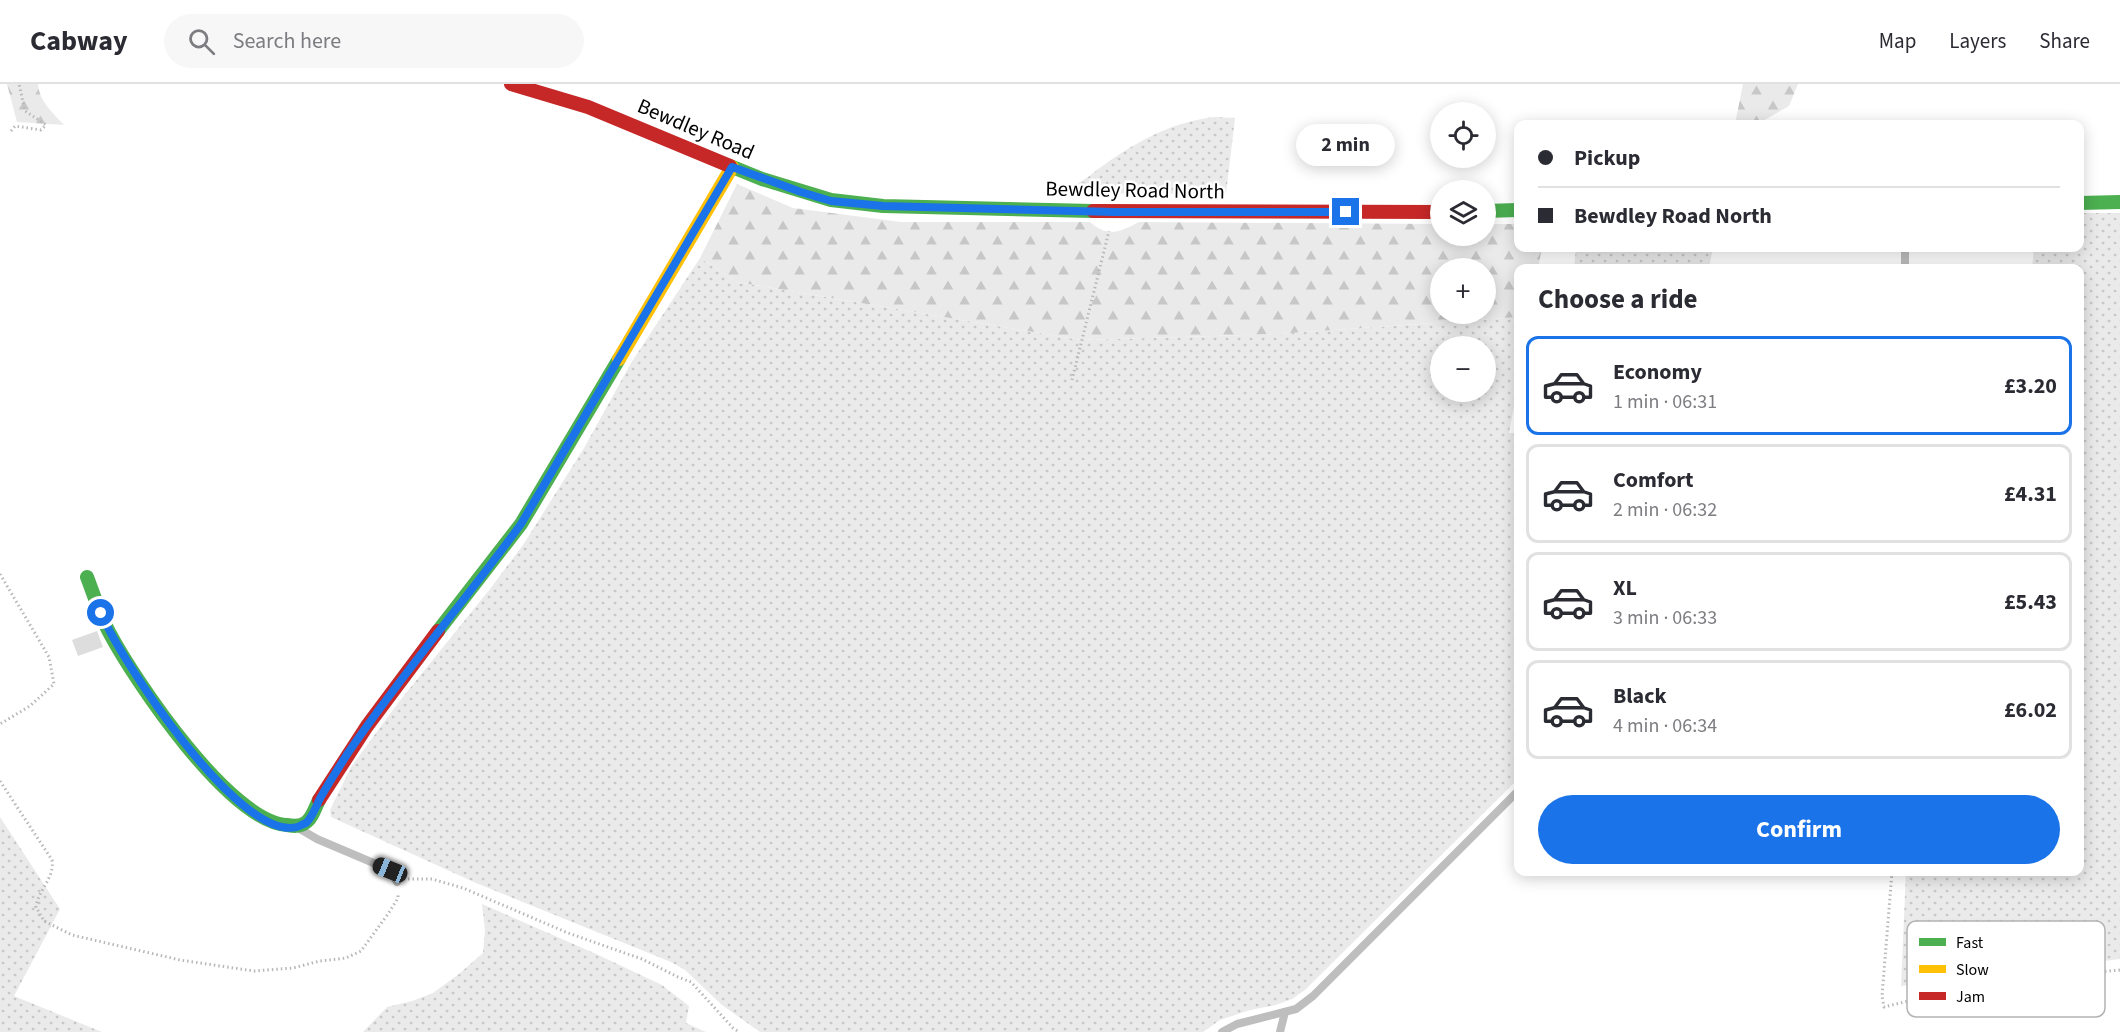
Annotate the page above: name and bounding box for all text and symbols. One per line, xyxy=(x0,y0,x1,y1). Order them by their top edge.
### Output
search box xyxy=(164,14,584,68)
text: Cabway xyxy=(30,21,128,61)
icon: search xyxy=(185,25,218,58)
text: Search here xyxy=(233,25,341,57)
text: Map xyxy=(1879,26,1916,56)
text: Layers xyxy=(1949,26,2006,56)
text: Share xyxy=(2039,26,2090,56)
street label: Bewdley Road xyxy=(633,91,759,167)
map controls xyxy=(1430,102,1496,402)
button: locate xyxy=(1430,102,1496,168)
callout: 2 min xyxy=(1296,125,1396,167)
text: 2 min xyxy=(1321,131,1370,159)
text: Pickup xyxy=(1574,142,1640,174)
street label: Bewdley Road North xyxy=(1045,173,1225,207)
button: layers xyxy=(1430,180,1496,246)
route end xyxy=(1332,198,1359,225)
text: Bewdley Road North xyxy=(1574,200,1772,232)
button: + xyxy=(1430,258,1496,324)
text: Choose a ride xyxy=(1538,280,1698,319)
button: − xyxy=(1430,336,1496,402)
text: Economy xyxy=(1613,356,1702,388)
icon: car xyxy=(1541,359,1595,413)
text: £3.20 xyxy=(2004,370,2057,402)
text: 1 min · 06:31 xyxy=(1613,388,1717,416)
text: Comfort xyxy=(1613,464,1694,496)
icon: car xyxy=(1541,467,1595,521)
text: £4.31 xyxy=(2004,478,2057,510)
text: 2 min · 06:32 xyxy=(1613,496,1717,524)
text: XL xyxy=(1613,572,1637,604)
icon: car xyxy=(1541,575,1595,629)
text: £5.43 xyxy=(2004,586,2057,618)
route start xyxy=(87,599,114,626)
text: 3 min · 06:33 xyxy=(1613,604,1717,632)
text: Black xyxy=(1613,680,1667,712)
icon: car xyxy=(1541,683,1595,737)
text: £6.02 xyxy=(2004,694,2057,726)
text: 4 min · 06:34 xyxy=(1613,712,1717,740)
button: Confirm xyxy=(1538,795,2060,864)
car xyxy=(370,855,410,885)
legend xyxy=(1907,921,2105,1017)
text: Fast xyxy=(1956,932,1984,954)
text: Slow xyxy=(1956,959,1989,981)
text: Jam xyxy=(1956,986,1985,1008)

